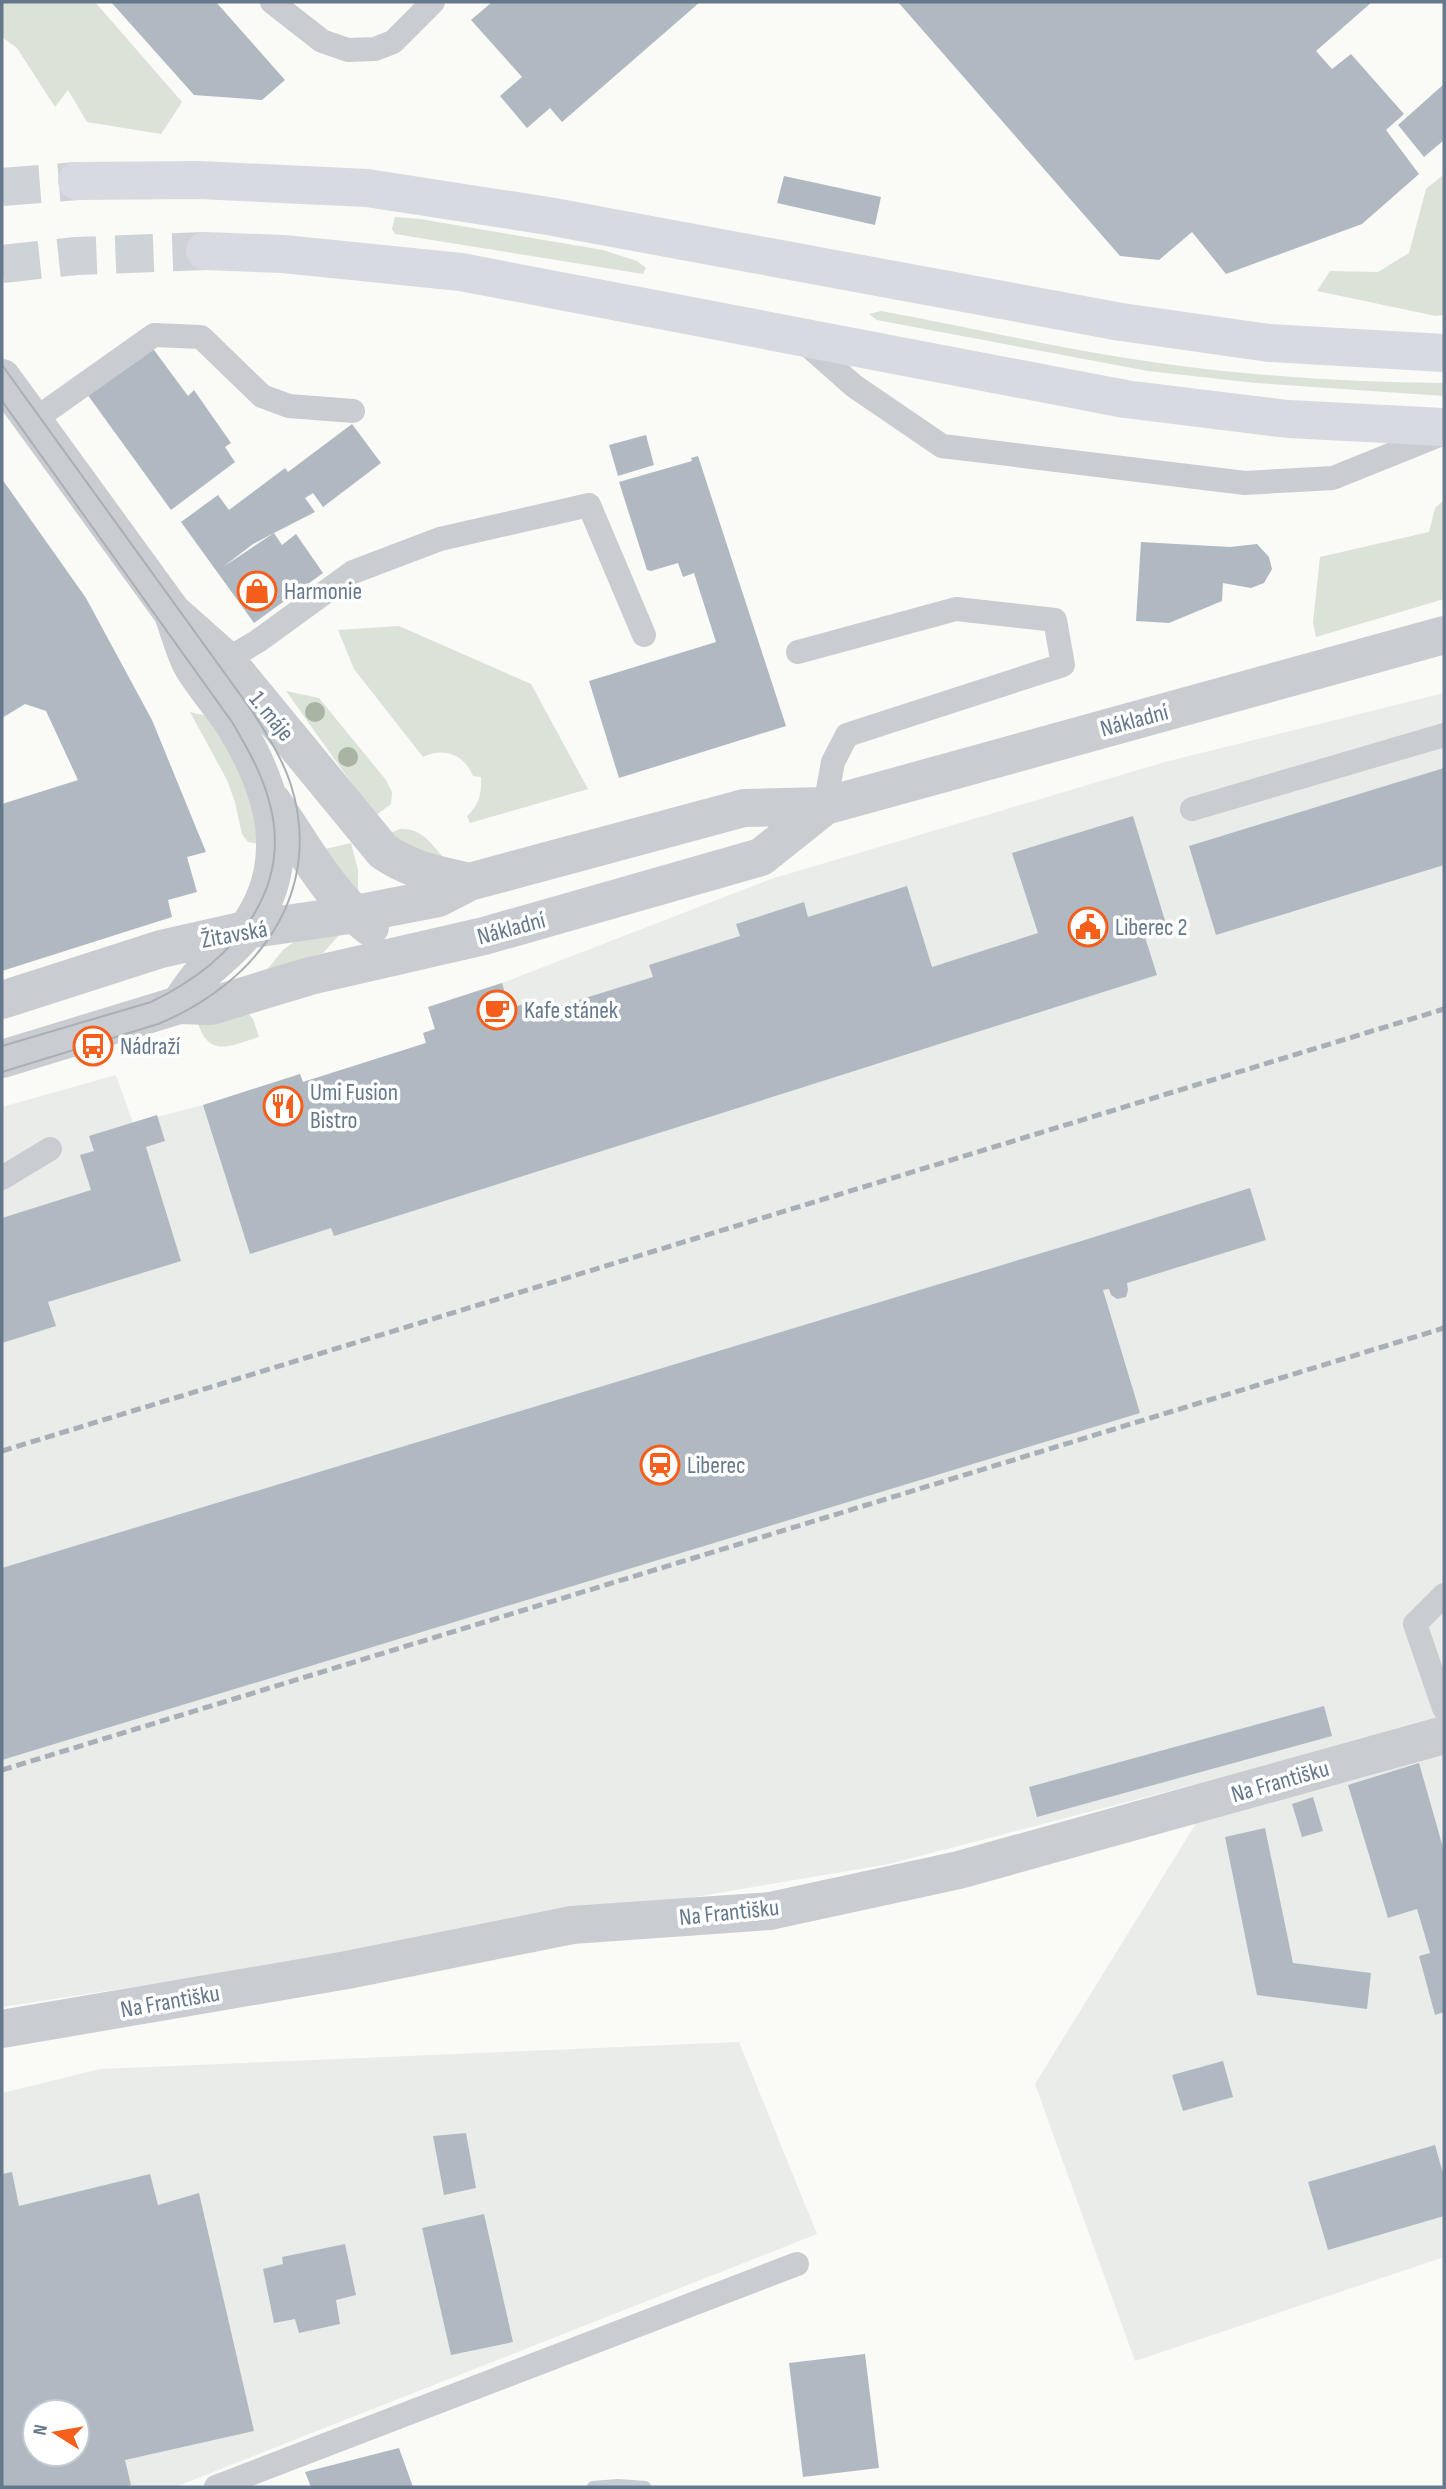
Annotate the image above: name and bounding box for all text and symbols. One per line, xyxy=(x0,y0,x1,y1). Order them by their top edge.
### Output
shop icon: Harmonie xyxy=(236,570,278,612)
place label: Harmonie xyxy=(284,577,362,606)
street label: 1. máje xyxy=(243,685,301,747)
street label: Nákladní xyxy=(1097,697,1172,743)
street label: Nákladní xyxy=(474,905,549,951)
public building icon: Liberec 2 xyxy=(1067,906,1109,948)
place label: Liberec 2 xyxy=(1115,913,1187,942)
street label: Žitavská xyxy=(199,914,270,955)
cafe icon: Kafe stánek xyxy=(476,989,518,1031)
place label: Kafe stánek xyxy=(524,996,618,1025)
bus stop icon: Nádraží xyxy=(72,1025,114,1067)
place label: Nádraží xyxy=(120,1032,181,1061)
place label: Umi Fusion Bistro xyxy=(310,1078,398,1135)
restaurant icon: Umi Fusion Bistro xyxy=(262,1085,304,1127)
station icon: Liberec xyxy=(639,1444,681,1486)
place label: Liberec xyxy=(687,1451,746,1480)
street label: Na Františku xyxy=(1228,1754,1332,1809)
street label: Na Františku xyxy=(678,1893,780,1932)
street label: Na Františku xyxy=(118,1979,222,2024)
north arrow xyxy=(21,2398,91,2468)
text: N xyxy=(29,2423,53,2437)

